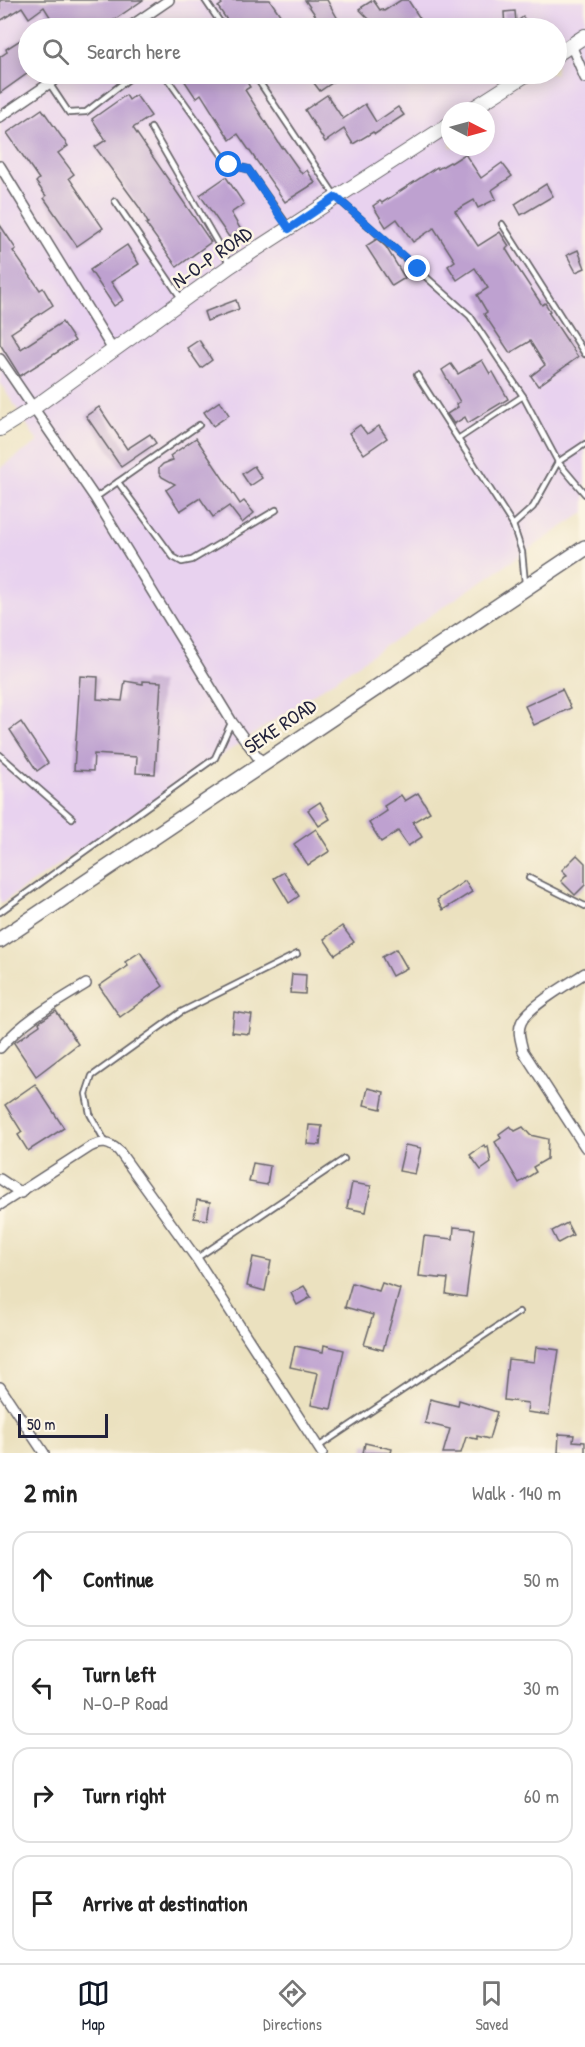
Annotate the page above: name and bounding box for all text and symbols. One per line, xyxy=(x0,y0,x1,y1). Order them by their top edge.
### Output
search box xyxy=(18,18,567,84)
icon: search xyxy=(39,35,72,68)
text: Search here xyxy=(87,36,181,66)
north arrow xyxy=(441,102,495,156)
route start xyxy=(215,151,241,177)
street label: N-O-P ROAD xyxy=(166,219,257,294)
route end xyxy=(404,255,430,281)
street label: SEKE ROAD xyxy=(238,691,321,760)
scale bar xyxy=(18,1411,108,1438)
text: 50 m xyxy=(27,1413,56,1435)
text: 2 min xyxy=(24,1475,77,1510)
text: Walk · 140 m xyxy=(472,1479,561,1506)
icon: ahead xyxy=(26,1563,59,1596)
text: Continue xyxy=(83,1564,154,1594)
text: 50 m xyxy=(523,1566,559,1593)
text: Turn left xyxy=(83,1659,156,1689)
icon: left xyxy=(26,1671,59,1704)
text: 30 m xyxy=(523,1674,559,1701)
text: N-O-P Road xyxy=(83,1689,168,1716)
icon: right xyxy=(26,1779,59,1812)
text: Turn right xyxy=(83,1780,166,1810)
text: 60 m xyxy=(524,1782,559,1809)
icon: arrive xyxy=(26,1887,59,1920)
text: Arrive at destination xyxy=(83,1888,248,1918)
tab: Map xyxy=(77,1977,110,2035)
tab: Directions xyxy=(263,1977,322,2035)
tab: Saved xyxy=(475,1977,508,2035)

